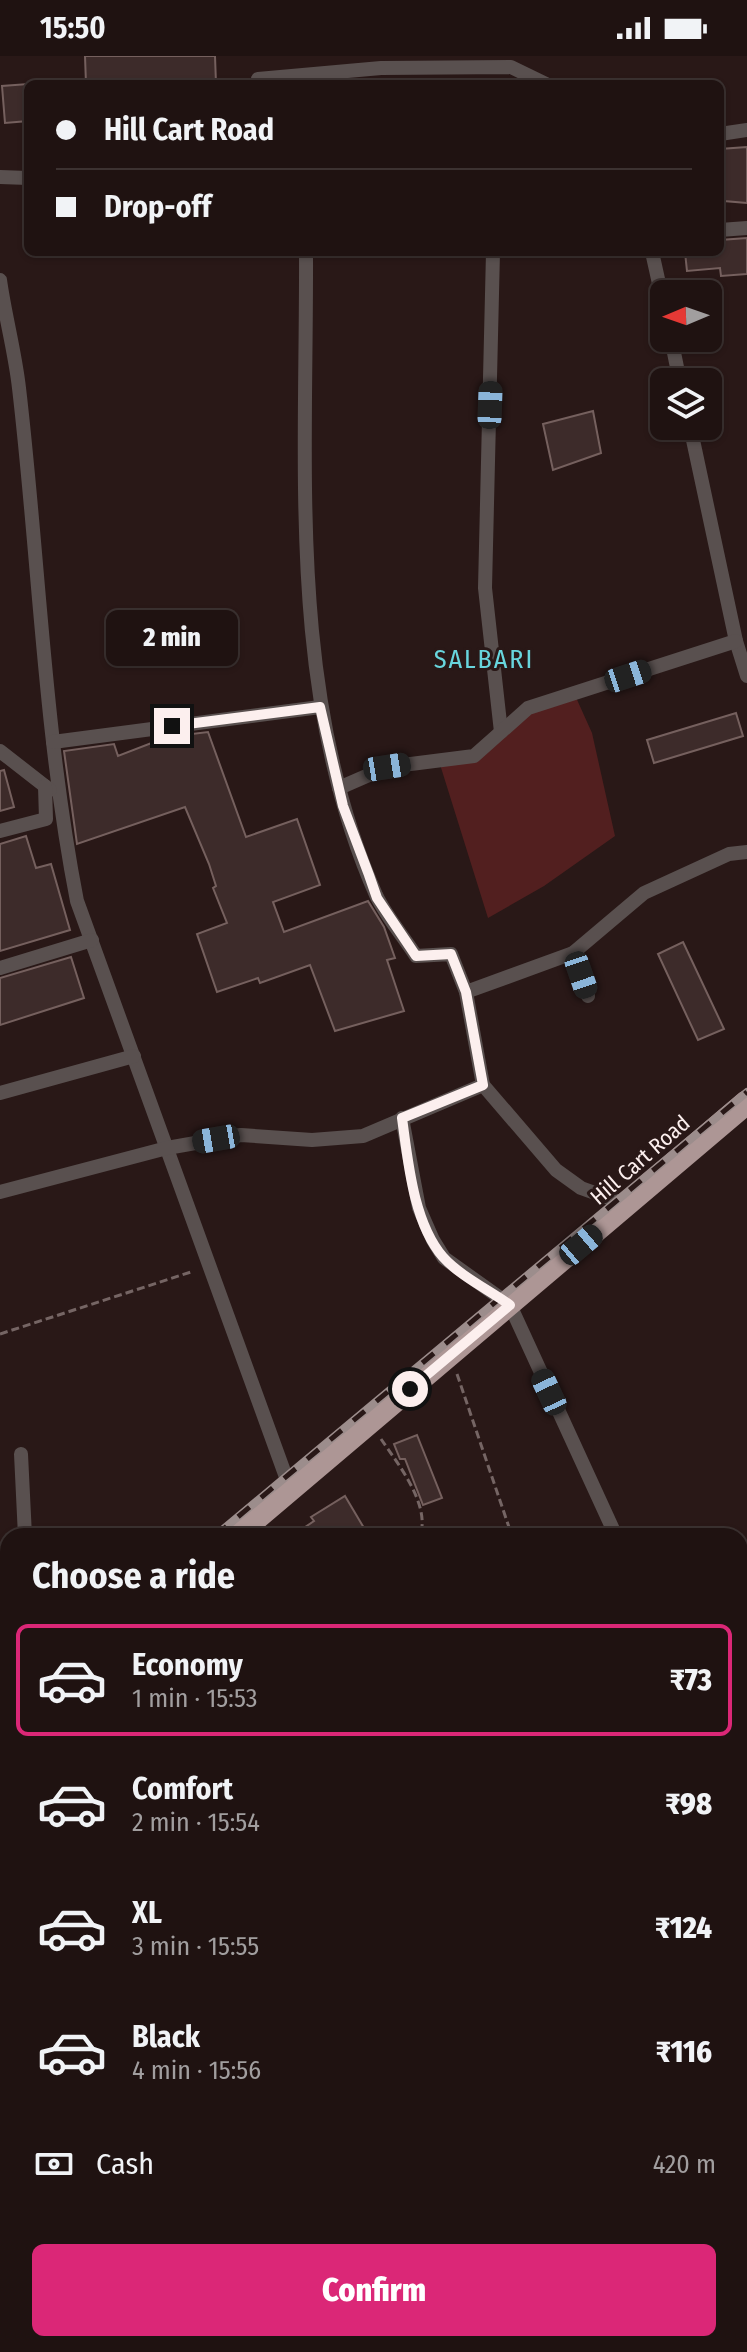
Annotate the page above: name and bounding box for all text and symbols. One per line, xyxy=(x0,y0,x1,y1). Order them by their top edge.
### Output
text: 15:50 xyxy=(40,10,106,46)
text: Hill Cart Road xyxy=(104,112,274,148)
text: Drop-off xyxy=(104,189,211,225)
north arrow xyxy=(650,280,722,352)
map controls xyxy=(650,280,722,440)
button: layers xyxy=(650,368,722,440)
car xyxy=(477,381,503,429)
callout: 2 min xyxy=(106,610,238,666)
text: 2 min xyxy=(143,622,201,653)
district label: SALBARI xyxy=(434,644,534,675)
car xyxy=(601,657,655,695)
route end xyxy=(154,708,190,744)
car xyxy=(361,751,413,783)
car xyxy=(562,948,600,1002)
street label: Hill Cart Road xyxy=(585,1109,695,1211)
car xyxy=(190,1123,242,1155)
car xyxy=(555,1220,607,1270)
car xyxy=(528,1365,570,1419)
route start xyxy=(392,1371,428,1407)
text: Choose a ride xyxy=(32,1554,235,1598)
icon: car xyxy=(36,1644,108,1716)
text: Economy xyxy=(132,1647,243,1683)
text: ₹73 xyxy=(670,1662,712,1698)
text: 1 min · 15:53 xyxy=(132,1683,257,1714)
icon: car xyxy=(36,1768,108,1840)
text: Comfort xyxy=(132,1771,233,1807)
text: ₹98 xyxy=(665,1786,712,1822)
text: 2 min · 15:54 xyxy=(132,1807,260,1838)
icon: car xyxy=(36,1892,108,1964)
text: XL xyxy=(132,1895,162,1931)
text: ₹124 xyxy=(655,1910,712,1946)
text: 3 min · 15:55 xyxy=(132,1931,259,1962)
icon: car xyxy=(36,2016,108,2088)
text: Black xyxy=(132,2019,200,2055)
text: ₹116 xyxy=(656,2034,712,2070)
text: 4 min · 15:56 xyxy=(132,2055,261,2086)
icon: cash xyxy=(32,2142,76,2186)
text: Cash xyxy=(96,2146,154,2182)
text: 420 m xyxy=(653,2149,716,2180)
button: Confirm xyxy=(32,2244,716,2336)

